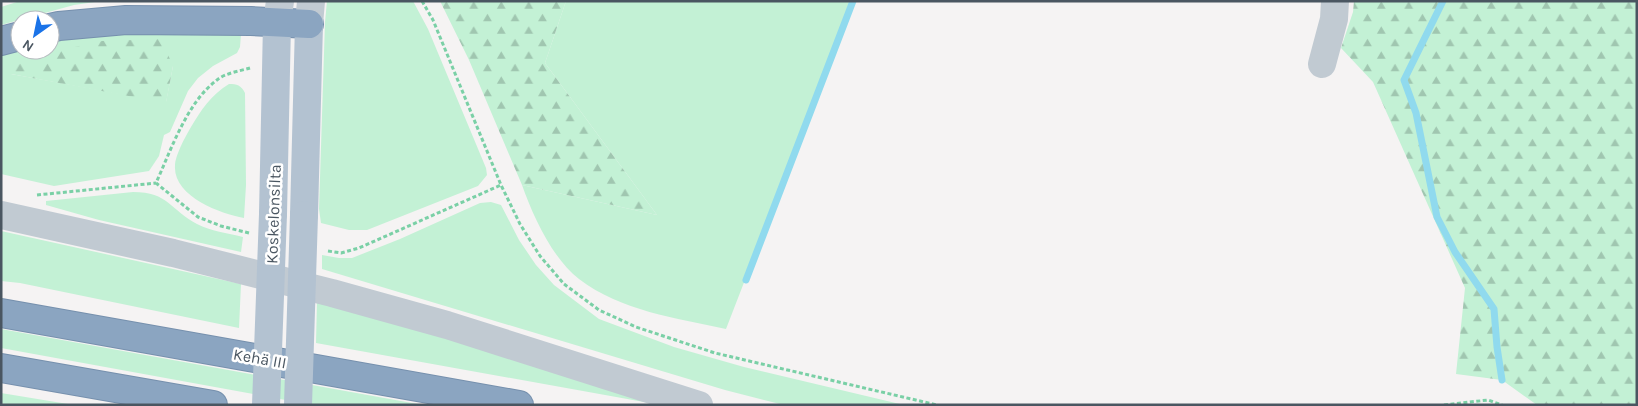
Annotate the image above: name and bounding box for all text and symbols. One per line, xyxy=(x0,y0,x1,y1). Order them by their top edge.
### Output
north arrow xyxy=(10,10,60,60)
text: N xyxy=(19,36,37,55)
street label: Koskelonsilta xyxy=(262,164,285,264)
street label: Kehä III xyxy=(232,344,288,373)

